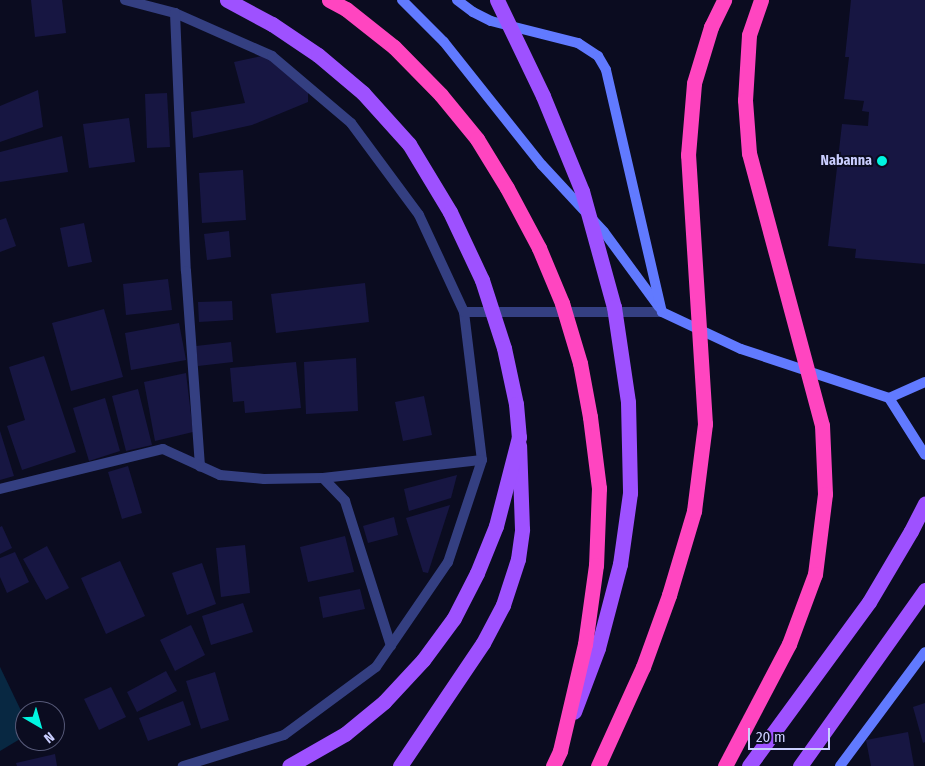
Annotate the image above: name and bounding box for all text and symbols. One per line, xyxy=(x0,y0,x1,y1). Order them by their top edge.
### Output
place label: Nabanna xyxy=(821,153,872,169)
marker: Nabanna xyxy=(876,155,888,167)
north arrow xyxy=(15,701,65,751)
scale bar xyxy=(750,718,832,750)
text: N xyxy=(40,728,57,747)
text: 20 m xyxy=(756,728,786,746)

